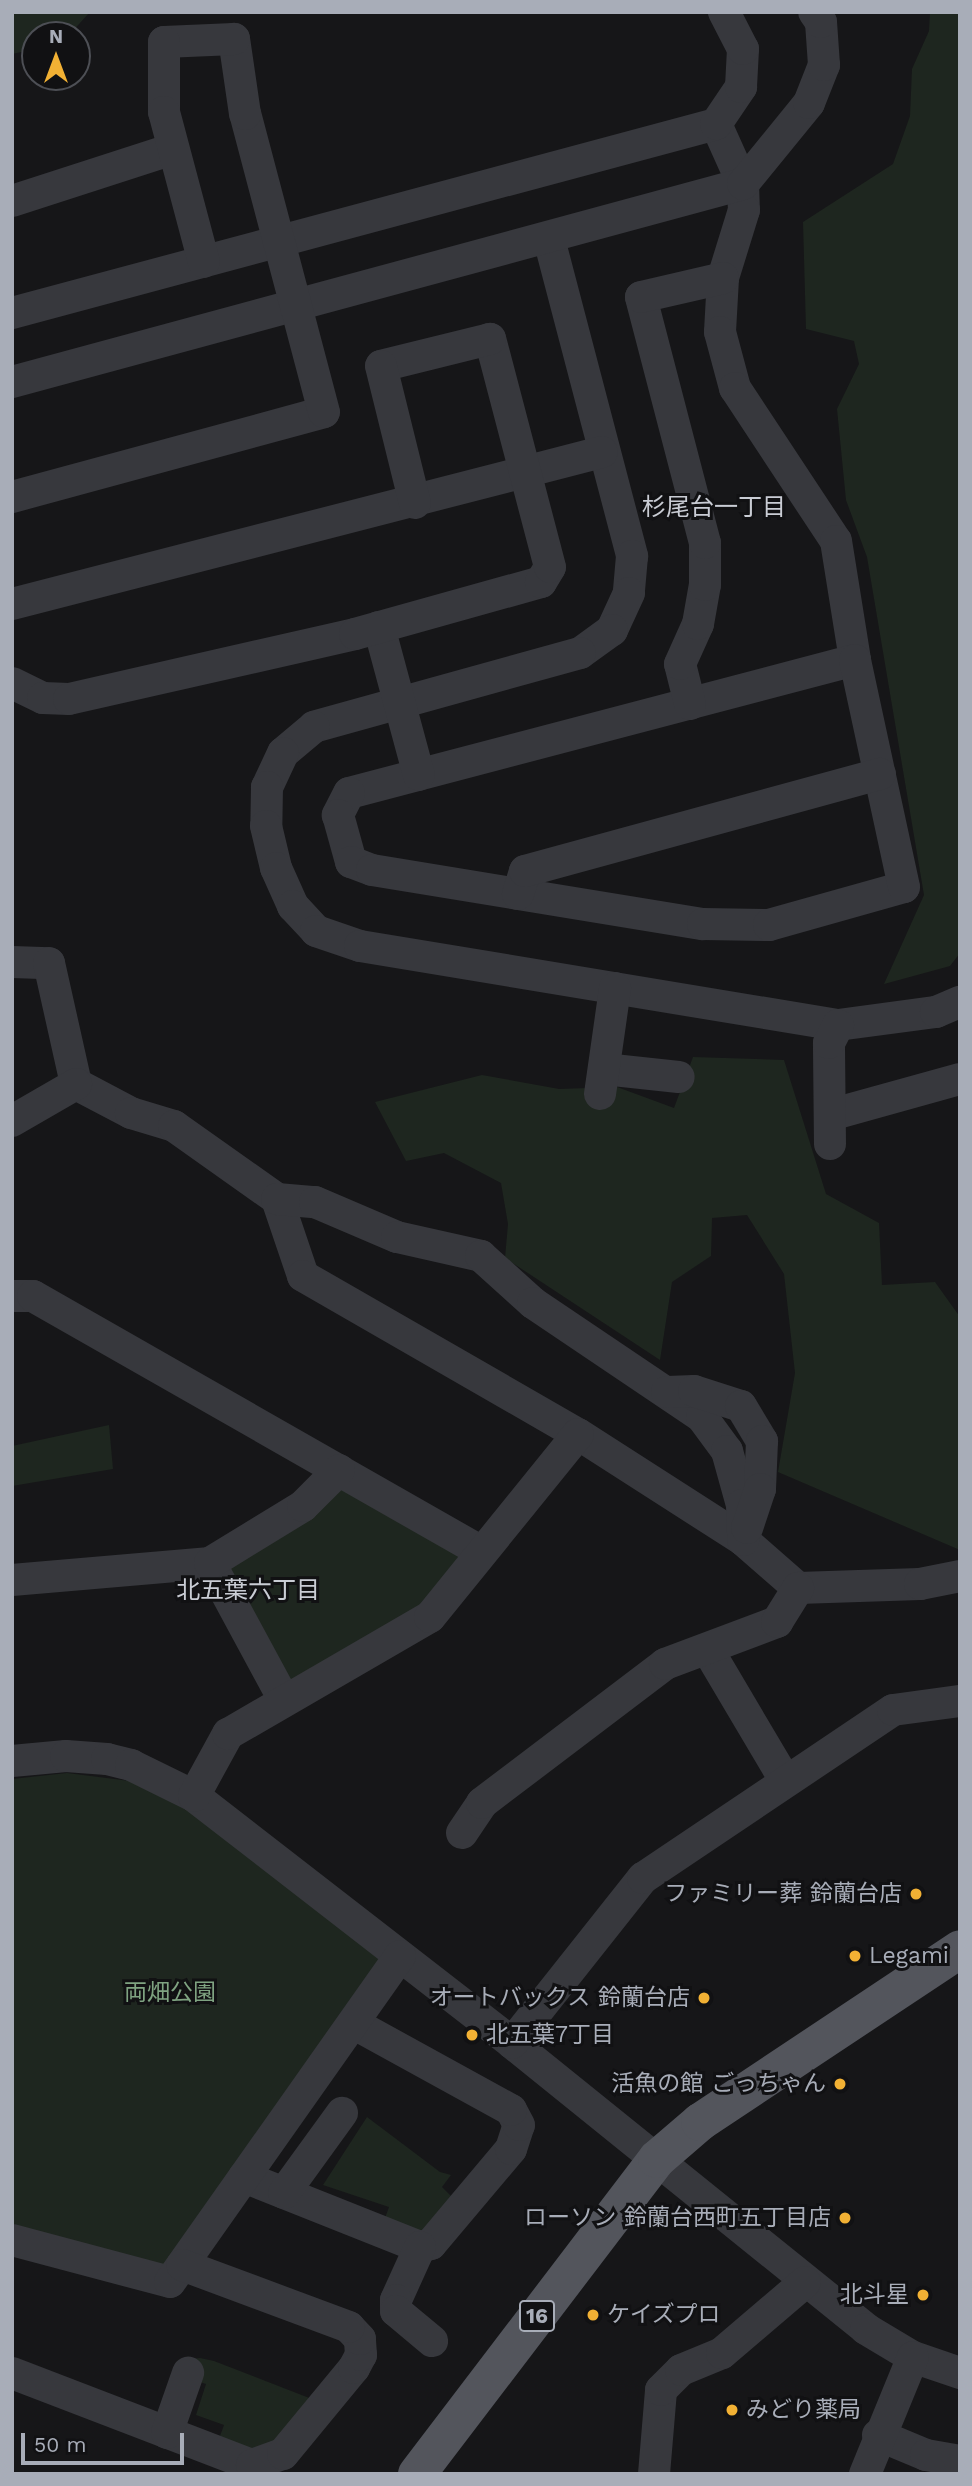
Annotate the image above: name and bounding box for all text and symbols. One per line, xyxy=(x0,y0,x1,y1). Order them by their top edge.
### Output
north arrow xyxy=(21,21,91,91)
text: N xyxy=(49,25,63,48)
district label: 杉尾台一丁目 xyxy=(642,494,786,522)
district label: 北五葉六丁目 xyxy=(176,1577,320,1605)
place label: ファミリー葬 鈴蘭台店 xyxy=(664,1880,902,1908)
marker: ファミリー葬 鈴蘭台店 xyxy=(908,1886,924,1902)
place label: Legami xyxy=(869,1942,949,1970)
marker: Legami xyxy=(847,1948,863,1964)
park label: 両畑公園 xyxy=(124,1979,216,2007)
place label: オートバックス 鈴蘭台店 xyxy=(429,1984,690,2012)
marker: オートバックス 鈴蘭台店 xyxy=(696,1990,712,2006)
place label: 北五葉7丁目 xyxy=(486,2021,614,2049)
marker: 北五葉7丁目 xyxy=(464,2027,480,2043)
place label: 活魚の館 ごっちゃん xyxy=(611,2070,826,2098)
marker: 活魚の館 ごっちゃん xyxy=(832,2076,848,2092)
place label: ローソン 鈴蘭台西町五丁目店 xyxy=(524,2204,831,2232)
marker: ローソン 鈴蘭台西町五丁目店 xyxy=(837,2210,853,2226)
place label: 北斗星 xyxy=(840,2281,909,2309)
marker: 北斗星 xyxy=(915,2287,931,2303)
road number: 16 xyxy=(518,2298,556,2334)
place label: ケイズプロ xyxy=(607,2301,722,2329)
marker: ケイズプロ xyxy=(585,2307,601,2323)
place label: みどり薬局 xyxy=(746,2396,861,2424)
marker: みどり薬局 xyxy=(724,2402,740,2418)
scale bar xyxy=(24,2420,187,2464)
text: 50 m xyxy=(34,2432,86,2457)

